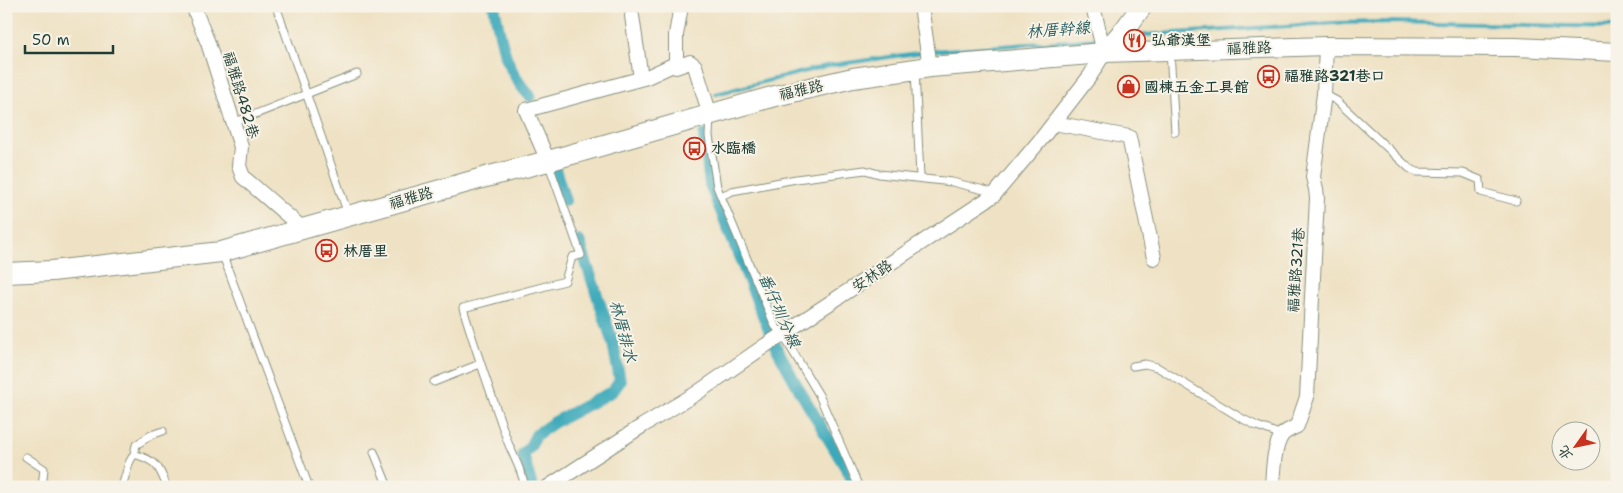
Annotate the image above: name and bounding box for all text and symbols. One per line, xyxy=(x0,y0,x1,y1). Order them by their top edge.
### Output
water label: 林厝幹線 xyxy=(1025,17,1092,42)
scale bar xyxy=(25,22,112,54)
restaurant icon: 弘爺漢堡 xyxy=(1123,28,1147,52)
text: 50 m xyxy=(32,30,70,50)
place label: 弘爺漢堡 xyxy=(1151,30,1211,50)
street label: 福雅路 xyxy=(1226,37,1272,59)
street label: 福雅路482巷 xyxy=(218,49,264,141)
bus stop icon: 福雅路321巷口 xyxy=(1256,64,1280,88)
place label: 福雅路321巷口 xyxy=(1284,66,1386,86)
street label: 福雅路 xyxy=(777,75,825,105)
shop icon: 國棟五金工具館 xyxy=(1116,75,1140,99)
place label: 國棟五金工具館 xyxy=(1144,77,1249,97)
bus stop icon: 水臨橋 xyxy=(683,136,707,160)
place label: 水臨橋 xyxy=(711,138,756,158)
street label: 福雅路 xyxy=(387,182,435,214)
street label: 福雅路321巷 xyxy=(1283,227,1309,313)
bus stop icon: 林厝里 xyxy=(315,239,339,263)
place label: 林厝里 xyxy=(343,241,388,261)
street label: 安林路 xyxy=(848,255,896,297)
water label: 番仔圳分線 xyxy=(754,269,806,352)
water label: 林厝排水 xyxy=(605,297,642,366)
north arrow xyxy=(1550,420,1600,470)
text: 北 xyxy=(1554,442,1576,464)

